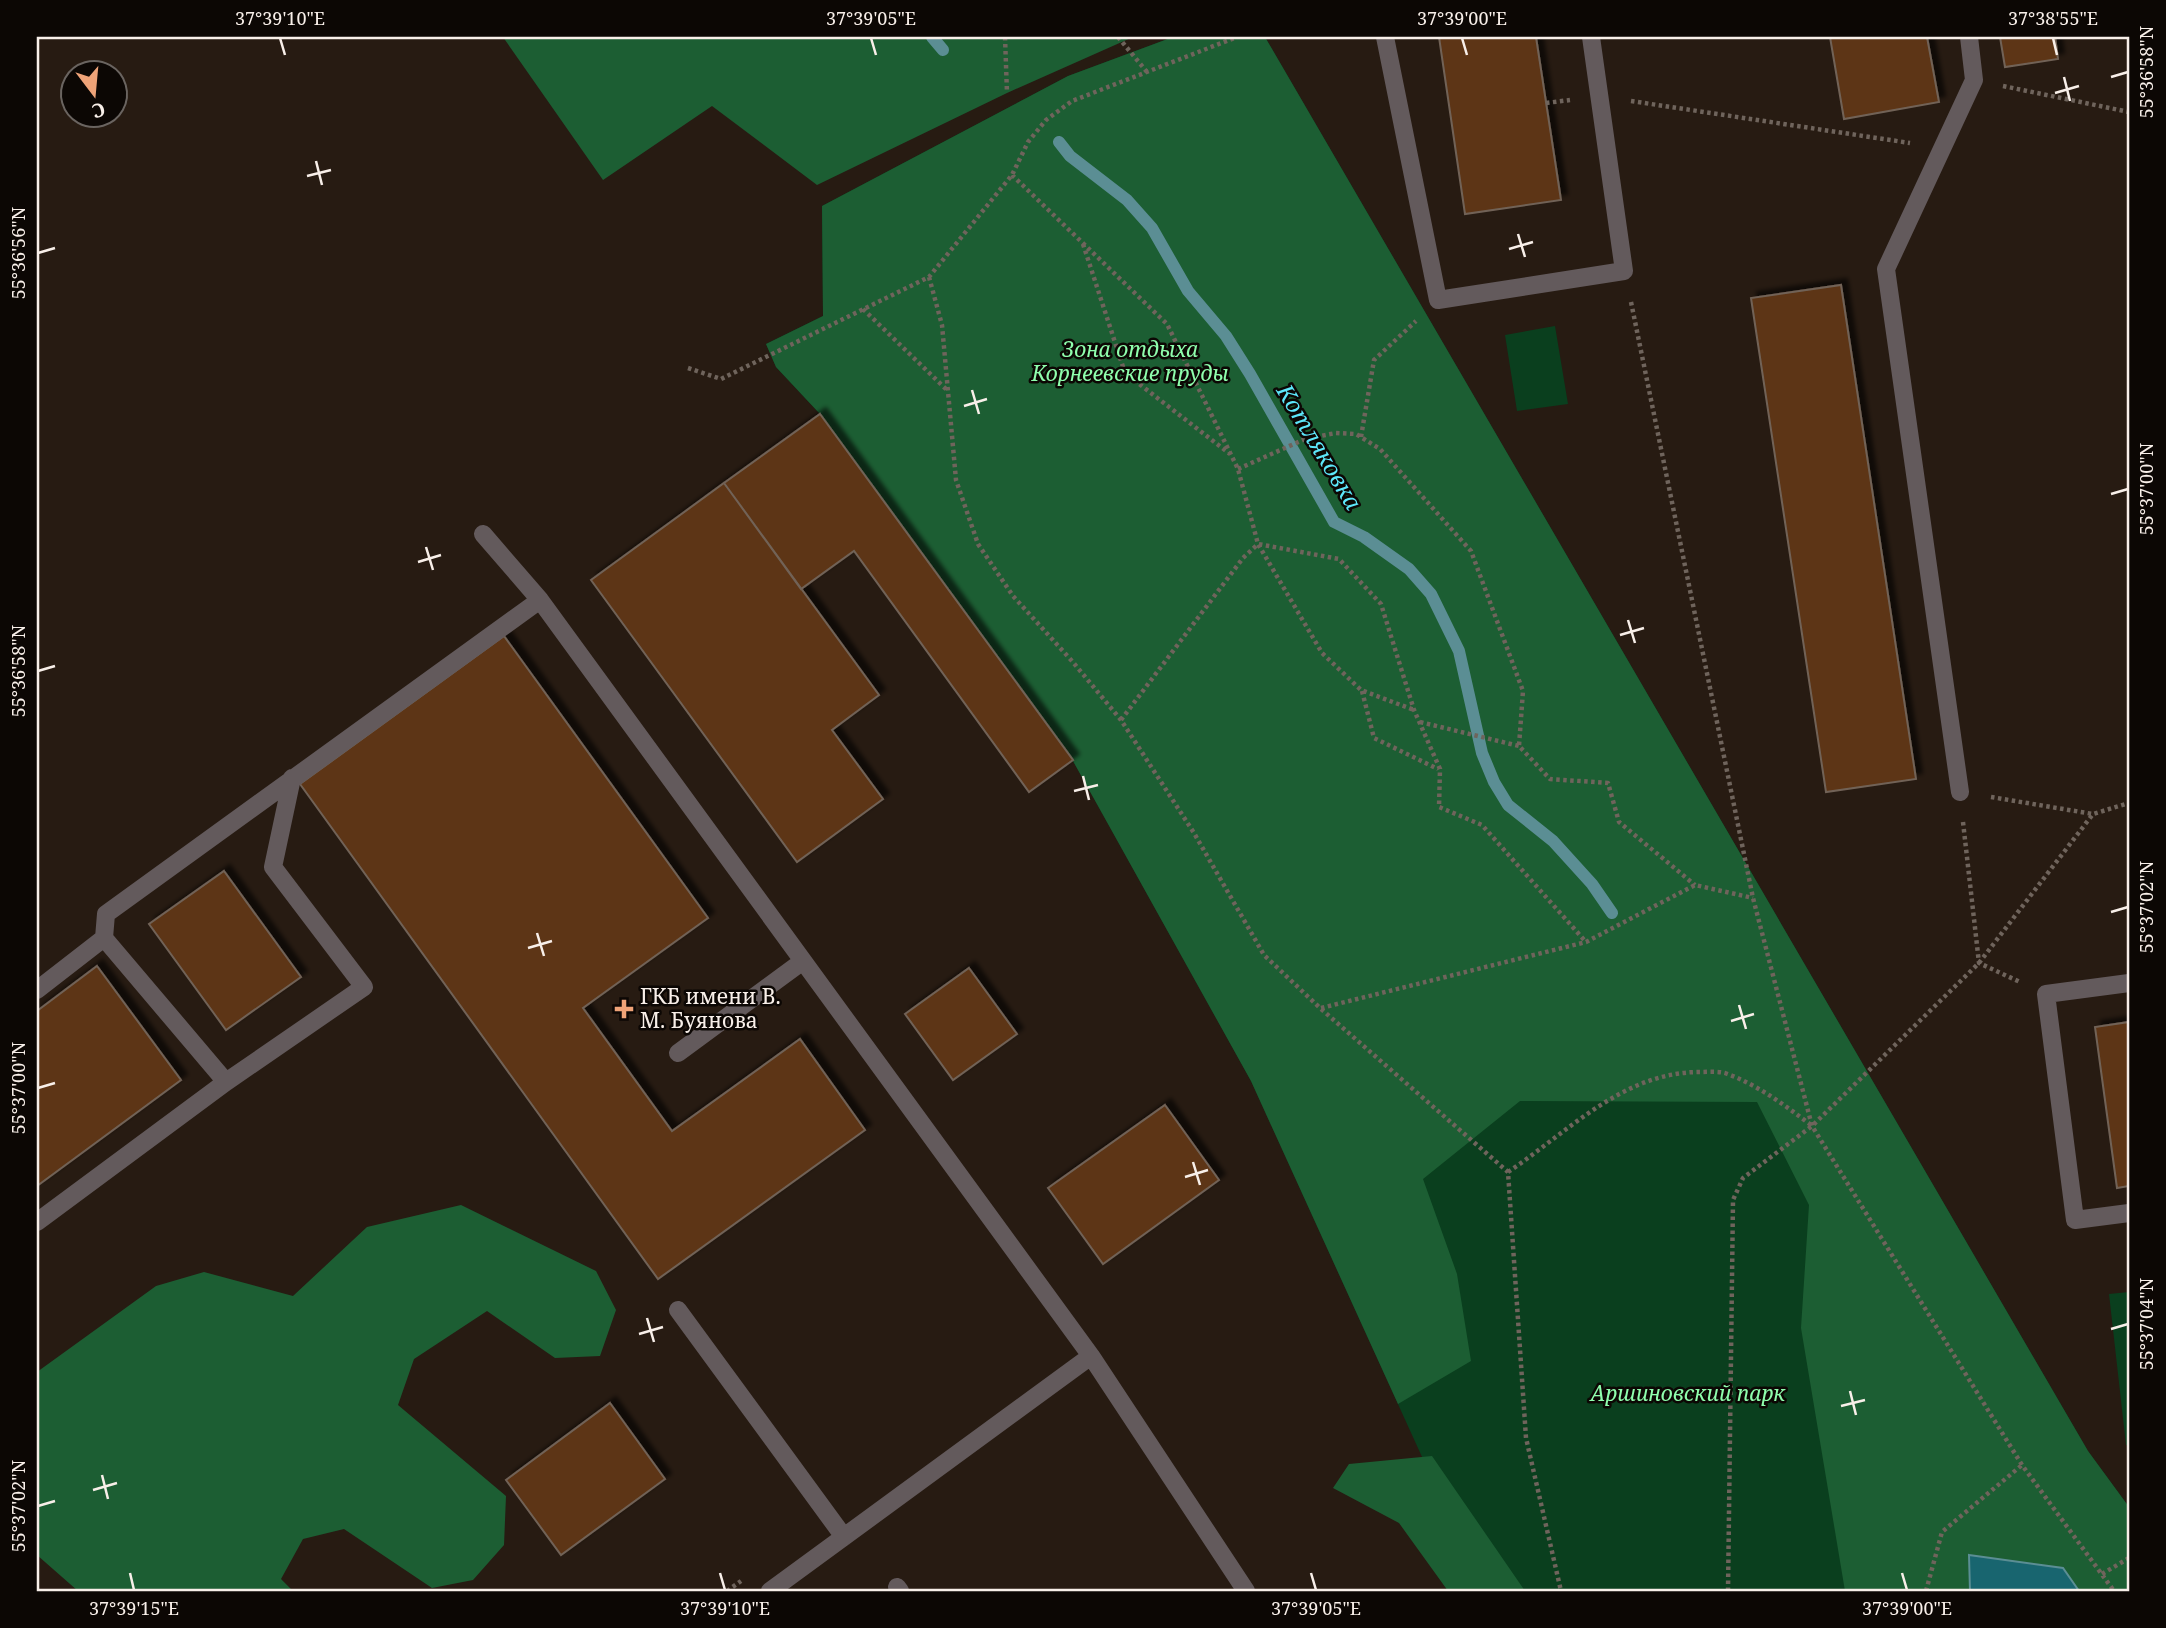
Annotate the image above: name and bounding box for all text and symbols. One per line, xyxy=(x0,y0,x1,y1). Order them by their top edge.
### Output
text: 37°39'10"E xyxy=(235,6,325,30)
text: 37°39'05"E xyxy=(826,6,916,30)
text: 37°39'00"E xyxy=(1417,6,1507,30)
text: 37°38'55"E xyxy=(2008,6,2098,30)
text: 55°36'58"N xyxy=(2134,25,2158,118)
north arrow xyxy=(60,60,130,130)
text: С xyxy=(89,96,108,125)
text: 55°36'56"N xyxy=(6,206,30,299)
park label: Зона отдыха Корнеевские пруды xyxy=(1030,335,1229,387)
water label: Котляковка xyxy=(1269,377,1370,515)
text: 55°37'00"N xyxy=(2134,442,2158,535)
text: 55°36'58"N xyxy=(6,624,30,717)
text: 55°37'02"N xyxy=(2134,860,2158,953)
place label: ГКБ имени В. М. Буянова xyxy=(640,982,781,1034)
marker: ГКБ имени В. М. Буянова xyxy=(614,999,634,1019)
text: 55°37'00"N xyxy=(6,1041,30,1134)
text: 55°37'04"N xyxy=(2134,1277,2158,1370)
park label: Аршиновский парк xyxy=(1588,1379,1786,1407)
text: 55°37'02"N xyxy=(6,1459,30,1552)
text: 37°39'15"E xyxy=(89,1596,179,1620)
text: 37°39'10"E xyxy=(680,1596,770,1620)
text: 37°39'05"E xyxy=(1271,1596,1361,1620)
text: 37°39'00"E xyxy=(1862,1596,1952,1620)

